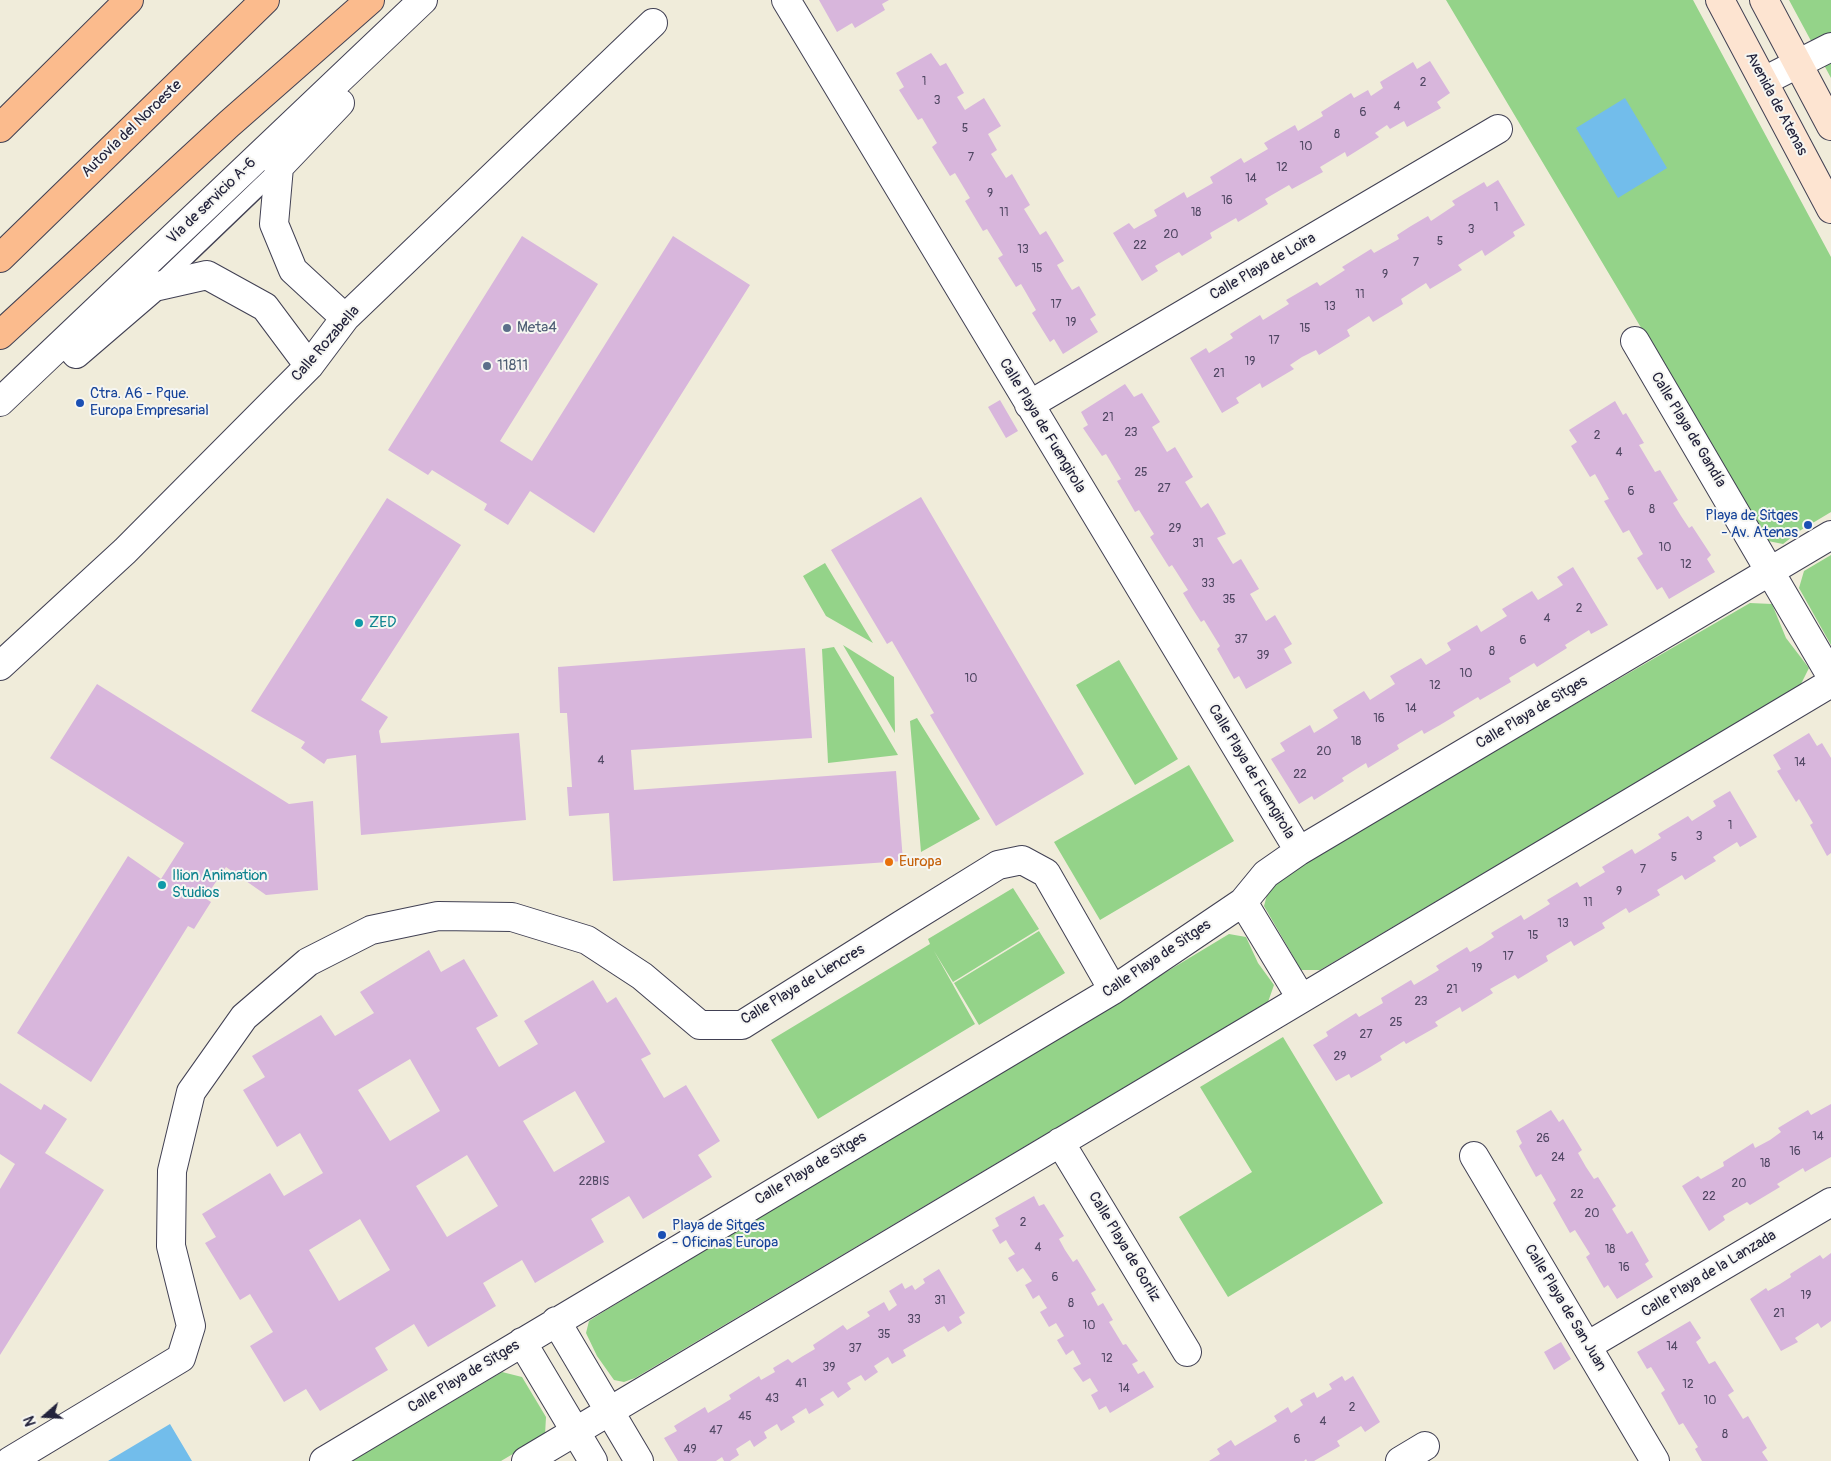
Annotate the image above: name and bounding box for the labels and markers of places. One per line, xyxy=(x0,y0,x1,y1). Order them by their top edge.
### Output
place label: Meta4 xyxy=(517,319,557,337)
marker: Meta4 xyxy=(501,322,513,334)
place label: 11811 xyxy=(497,357,528,375)
marker: 11811 xyxy=(481,360,493,372)
place label: Ctra. A6 - Pque. Europa Empresarial xyxy=(90,385,209,420)
marker: Ctra. A6 - Pque. Europa Empresarial xyxy=(74,397,86,409)
place label: Playa de Sitges - Av. Atenas xyxy=(1705,507,1798,542)
marker: Playa de Sitges - Av. Atenas xyxy=(1802,519,1814,531)
place label: ZED xyxy=(369,614,396,632)
marker: ZED xyxy=(353,617,365,629)
place label: Europa xyxy=(899,853,942,871)
marker: Europa xyxy=(883,856,895,868)
place label: Ilion Animation Studios xyxy=(172,867,268,902)
marker: Ilion Animation Studios xyxy=(156,879,168,891)
place label: Playa de Sitges - Oficinas Europa xyxy=(672,1217,778,1252)
marker: Playa de Sitges - Oficinas Europa xyxy=(656,1229,668,1241)

